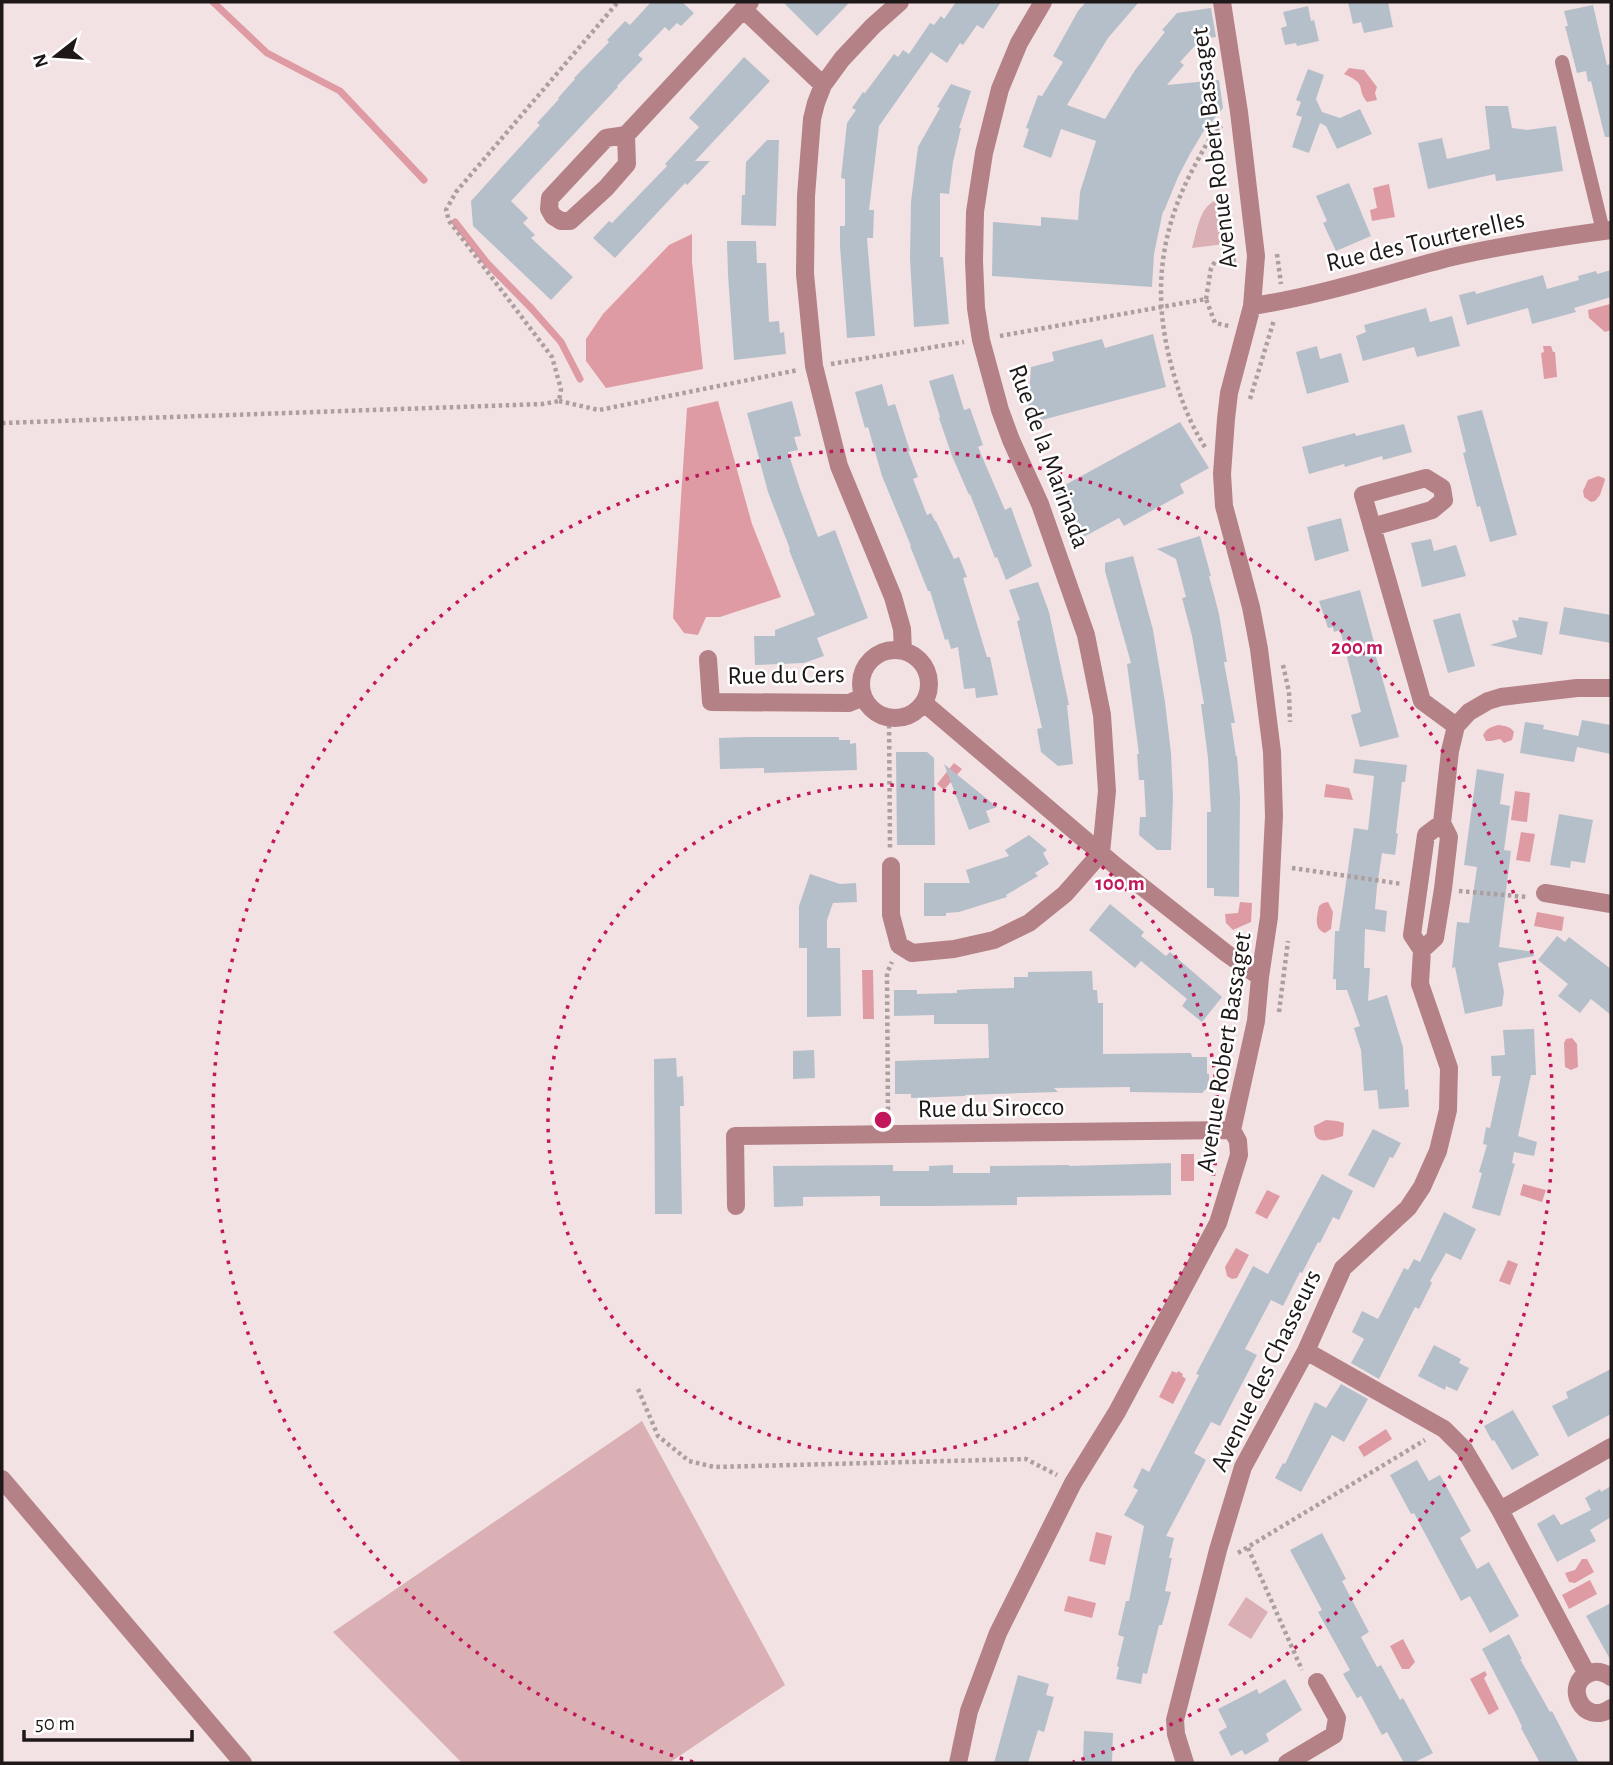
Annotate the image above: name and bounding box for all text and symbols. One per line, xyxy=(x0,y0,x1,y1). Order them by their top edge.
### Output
north arrow xyxy=(21,21,91,91)
street label: Avenue Robert Bassaget xyxy=(1186,26,1242,270)
text: N xyxy=(30,51,52,70)
street label: Rue des Tourterelles xyxy=(1324,206,1527,276)
street label: Rue de la Marinada xyxy=(1004,361,1094,552)
text: 200 m xyxy=(1331,637,1383,658)
street label: Rue du Cers xyxy=(727,661,845,689)
text: 100 m xyxy=(1095,873,1145,894)
street label: Avenue Robert Bassaget xyxy=(1192,930,1256,1174)
street label: Rue du Sirocco xyxy=(917,1094,1065,1122)
centre of rings xyxy=(871,1108,895,1132)
street label: Avenue des Chasseurs xyxy=(1206,1266,1326,1475)
scale bar xyxy=(24,1698,192,1742)
text: 50 m xyxy=(35,1713,75,1734)

